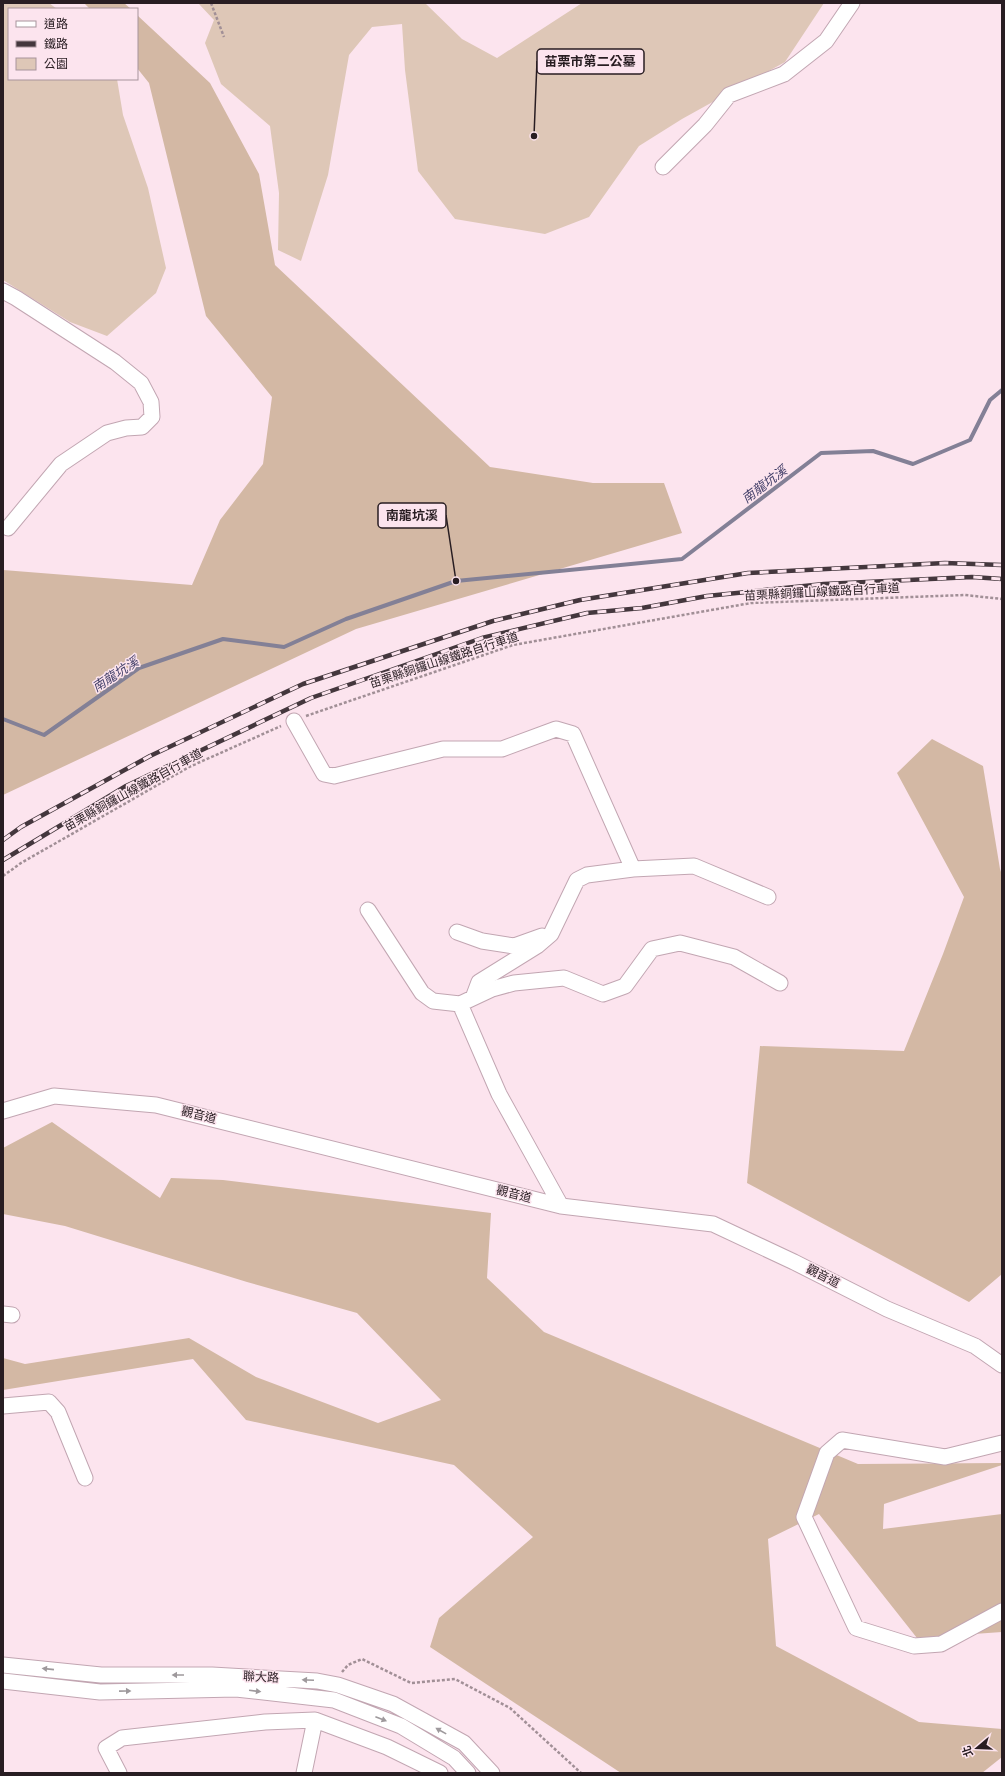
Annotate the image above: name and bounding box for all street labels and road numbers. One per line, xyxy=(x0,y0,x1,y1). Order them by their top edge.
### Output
street label: 苗栗縣銅鑼山線鐵路自行車道 xyxy=(744,580,900,605)
street label: 苗栗縣銅鑼山線鐵路自行車道 xyxy=(367,628,521,693)
street label: 苗栗縣銅鑼山線鐵路自行車道 xyxy=(61,745,206,836)
street label: 觀音道 xyxy=(179,1103,218,1128)
street label: 觀音道 xyxy=(494,1182,533,1207)
street label: 觀音道 xyxy=(803,1261,843,1292)
street label: 聯大路 xyxy=(243,1668,279,1687)

